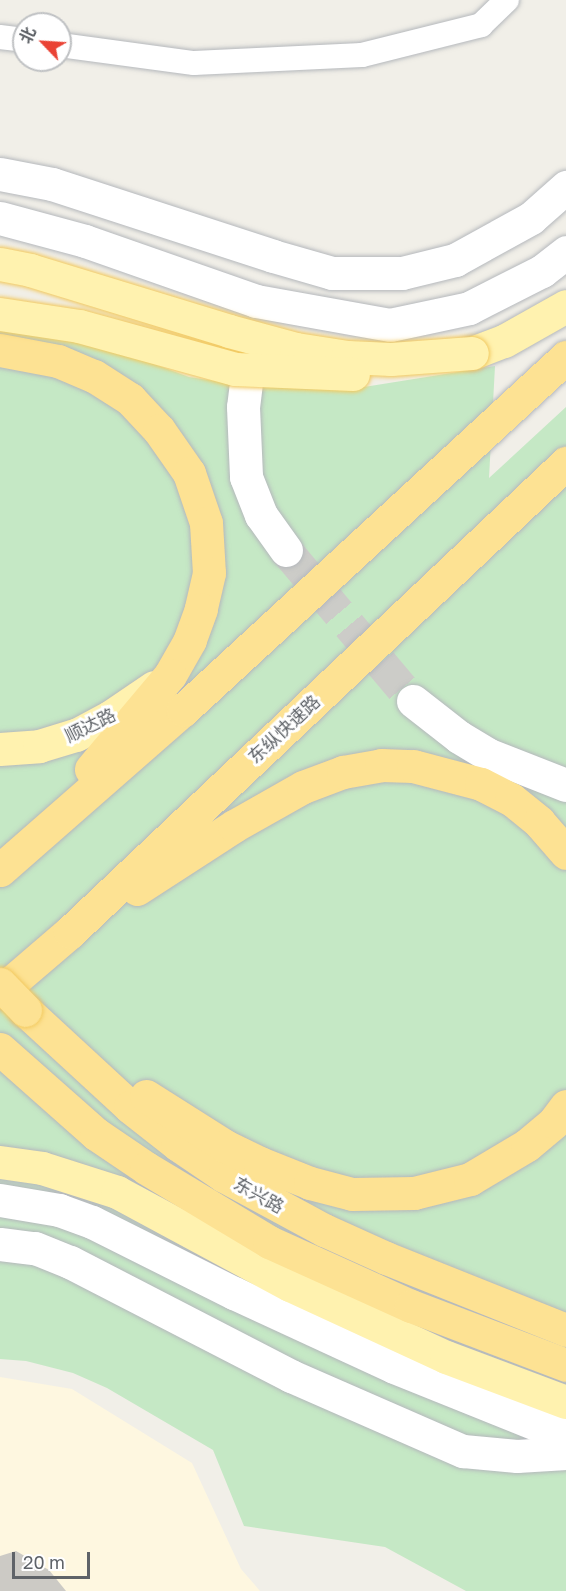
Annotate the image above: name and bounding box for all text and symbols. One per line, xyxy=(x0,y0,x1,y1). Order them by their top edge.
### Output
north arrow xyxy=(12,12,72,72)
text: 北 xyxy=(15,24,40,47)
street label: 东纵快速路 xyxy=(244,690,324,768)
street label: 顺达路 xyxy=(61,703,119,747)
street label: 东兴路 xyxy=(230,1172,288,1218)
scale bar xyxy=(15,1540,93,1578)
text: 20 m xyxy=(23,1551,65,1573)

